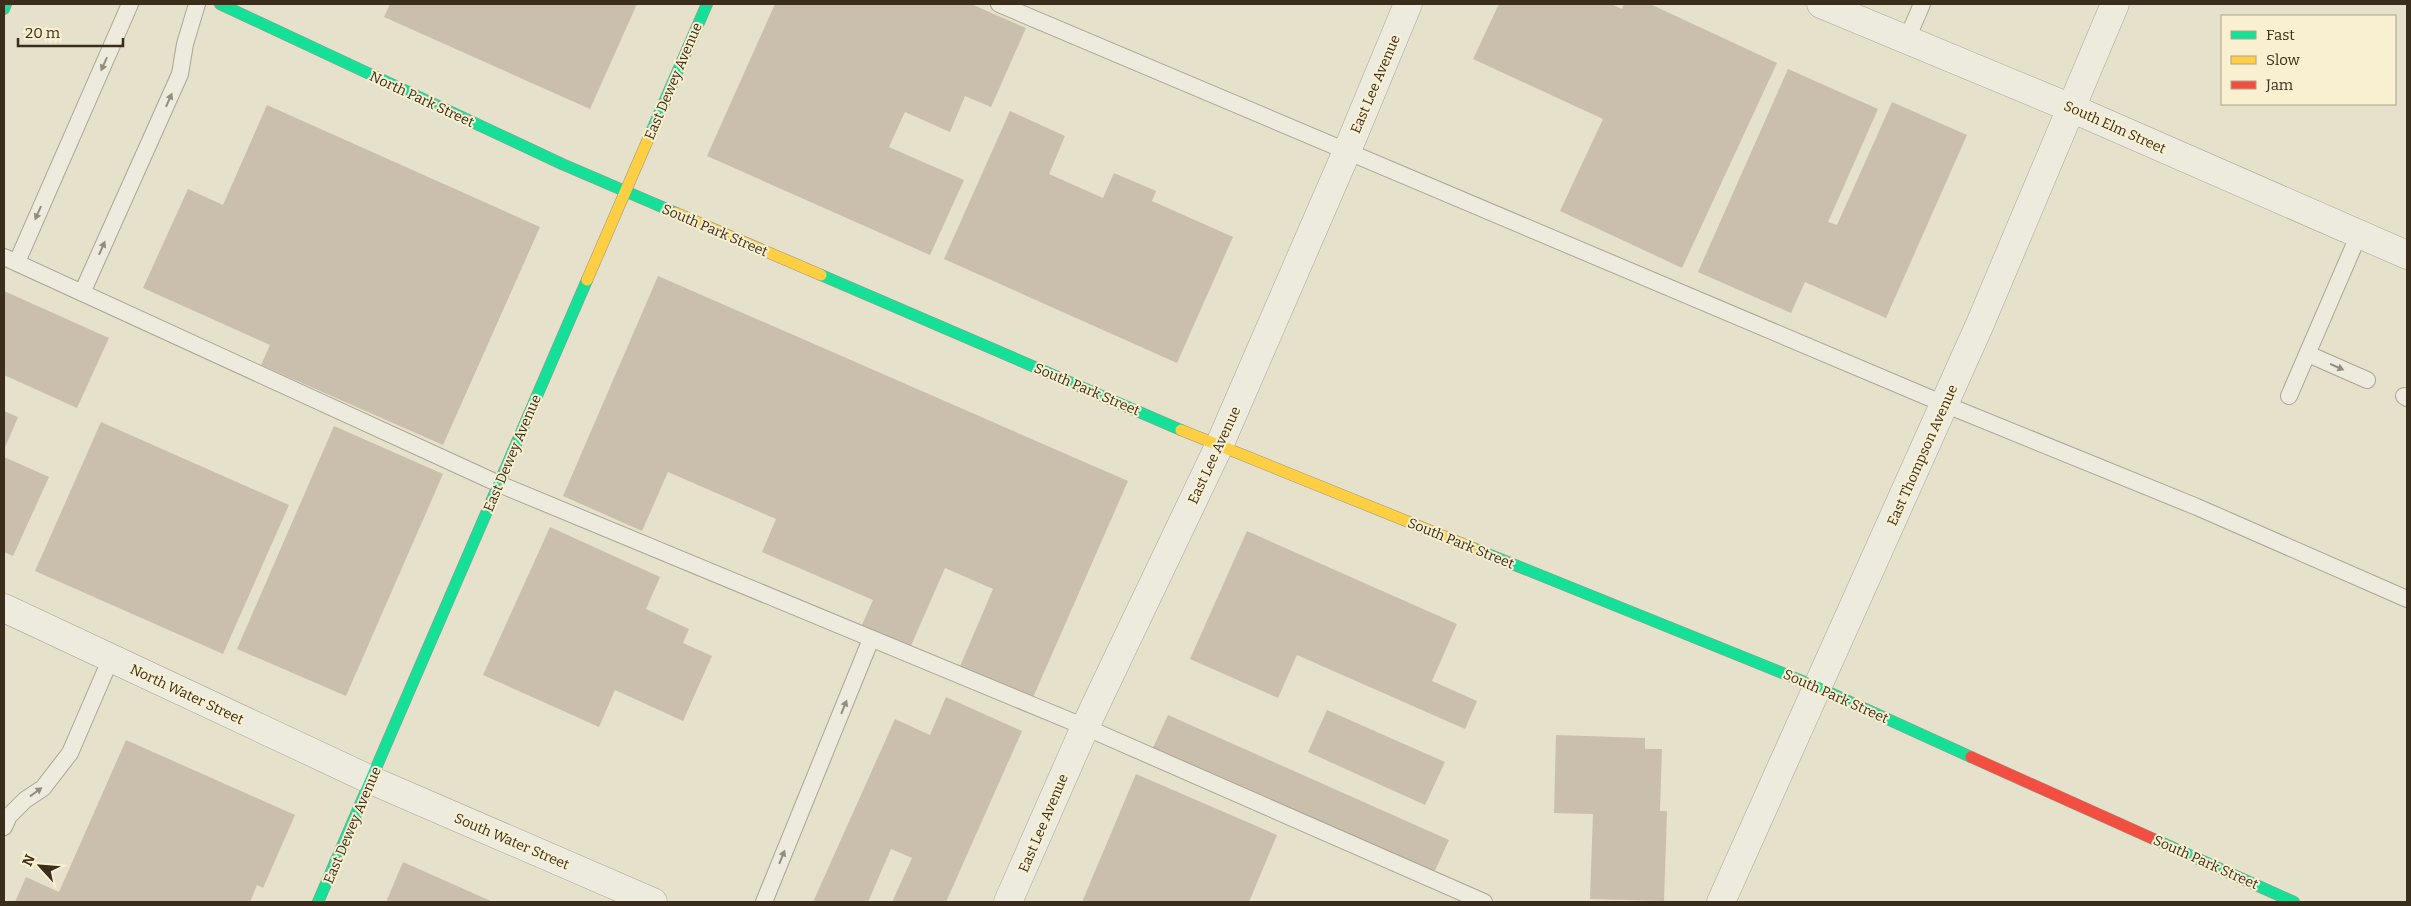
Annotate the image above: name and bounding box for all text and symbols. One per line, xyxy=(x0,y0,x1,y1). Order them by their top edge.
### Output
scale bar xyxy=(18,15,122,47)
legend xyxy=(2221,15,2396,105)
street label: East Dewey Avenue xyxy=(641,20,706,142)
text: 20 m xyxy=(25,24,61,42)
text: Fast xyxy=(2266,26,2295,44)
street label: East Lee Avenue xyxy=(1347,32,1404,136)
text: Slow xyxy=(2266,51,2301,69)
one-way arrow xyxy=(99,57,107,71)
street label: North Park Street xyxy=(367,68,477,131)
text: Jam xyxy=(2265,76,2294,94)
one-way arrow xyxy=(165,93,173,107)
street label: South Elm Street xyxy=(2061,97,2168,158)
street label: South Park Street xyxy=(659,201,770,260)
one-way arrow xyxy=(34,206,42,220)
one-way arrow xyxy=(98,241,106,255)
street label: South Park Street xyxy=(1031,360,1142,419)
one-way arrow xyxy=(2330,363,2344,371)
street label: East Thompson Avenue xyxy=(1884,382,1961,528)
street label: East Dewey Avenue xyxy=(480,392,545,514)
street label: East Lee Avenue xyxy=(1184,404,1244,507)
street label: South Park Street xyxy=(1405,514,1516,573)
street label: North Water Street xyxy=(127,661,246,728)
street label: South Park Street xyxy=(1781,666,1891,727)
one-way arrow xyxy=(840,699,848,714)
street label: East Dewey Avenue xyxy=(320,764,385,886)
street label: East Lee Avenue xyxy=(1015,771,1072,875)
one-way arrow xyxy=(29,787,43,797)
street label: South Water Street xyxy=(452,810,572,873)
street label: South Park Street xyxy=(2151,832,2261,893)
north arrow xyxy=(15,841,65,891)
one-way arrow xyxy=(779,850,787,864)
text: N xyxy=(19,852,39,869)

